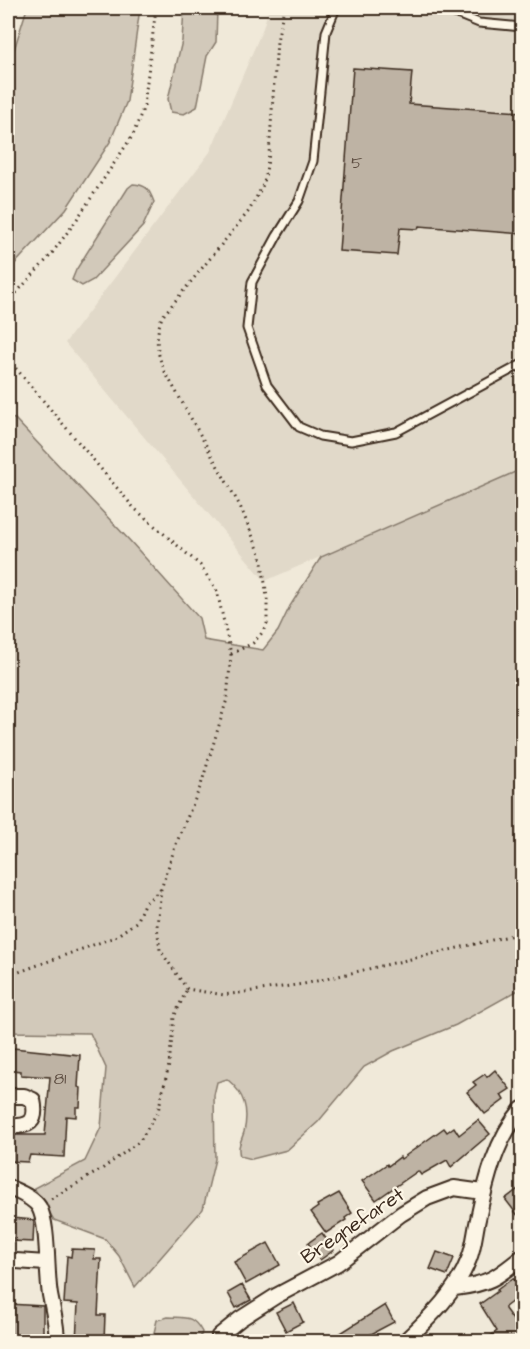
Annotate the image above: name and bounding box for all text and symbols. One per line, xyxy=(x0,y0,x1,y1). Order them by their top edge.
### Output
house number: 5 xyxy=(351,152,363,174)
house number: 81 xyxy=(54,1068,66,1090)
street label: Bregnefaret xyxy=(295,1181,410,1272)

